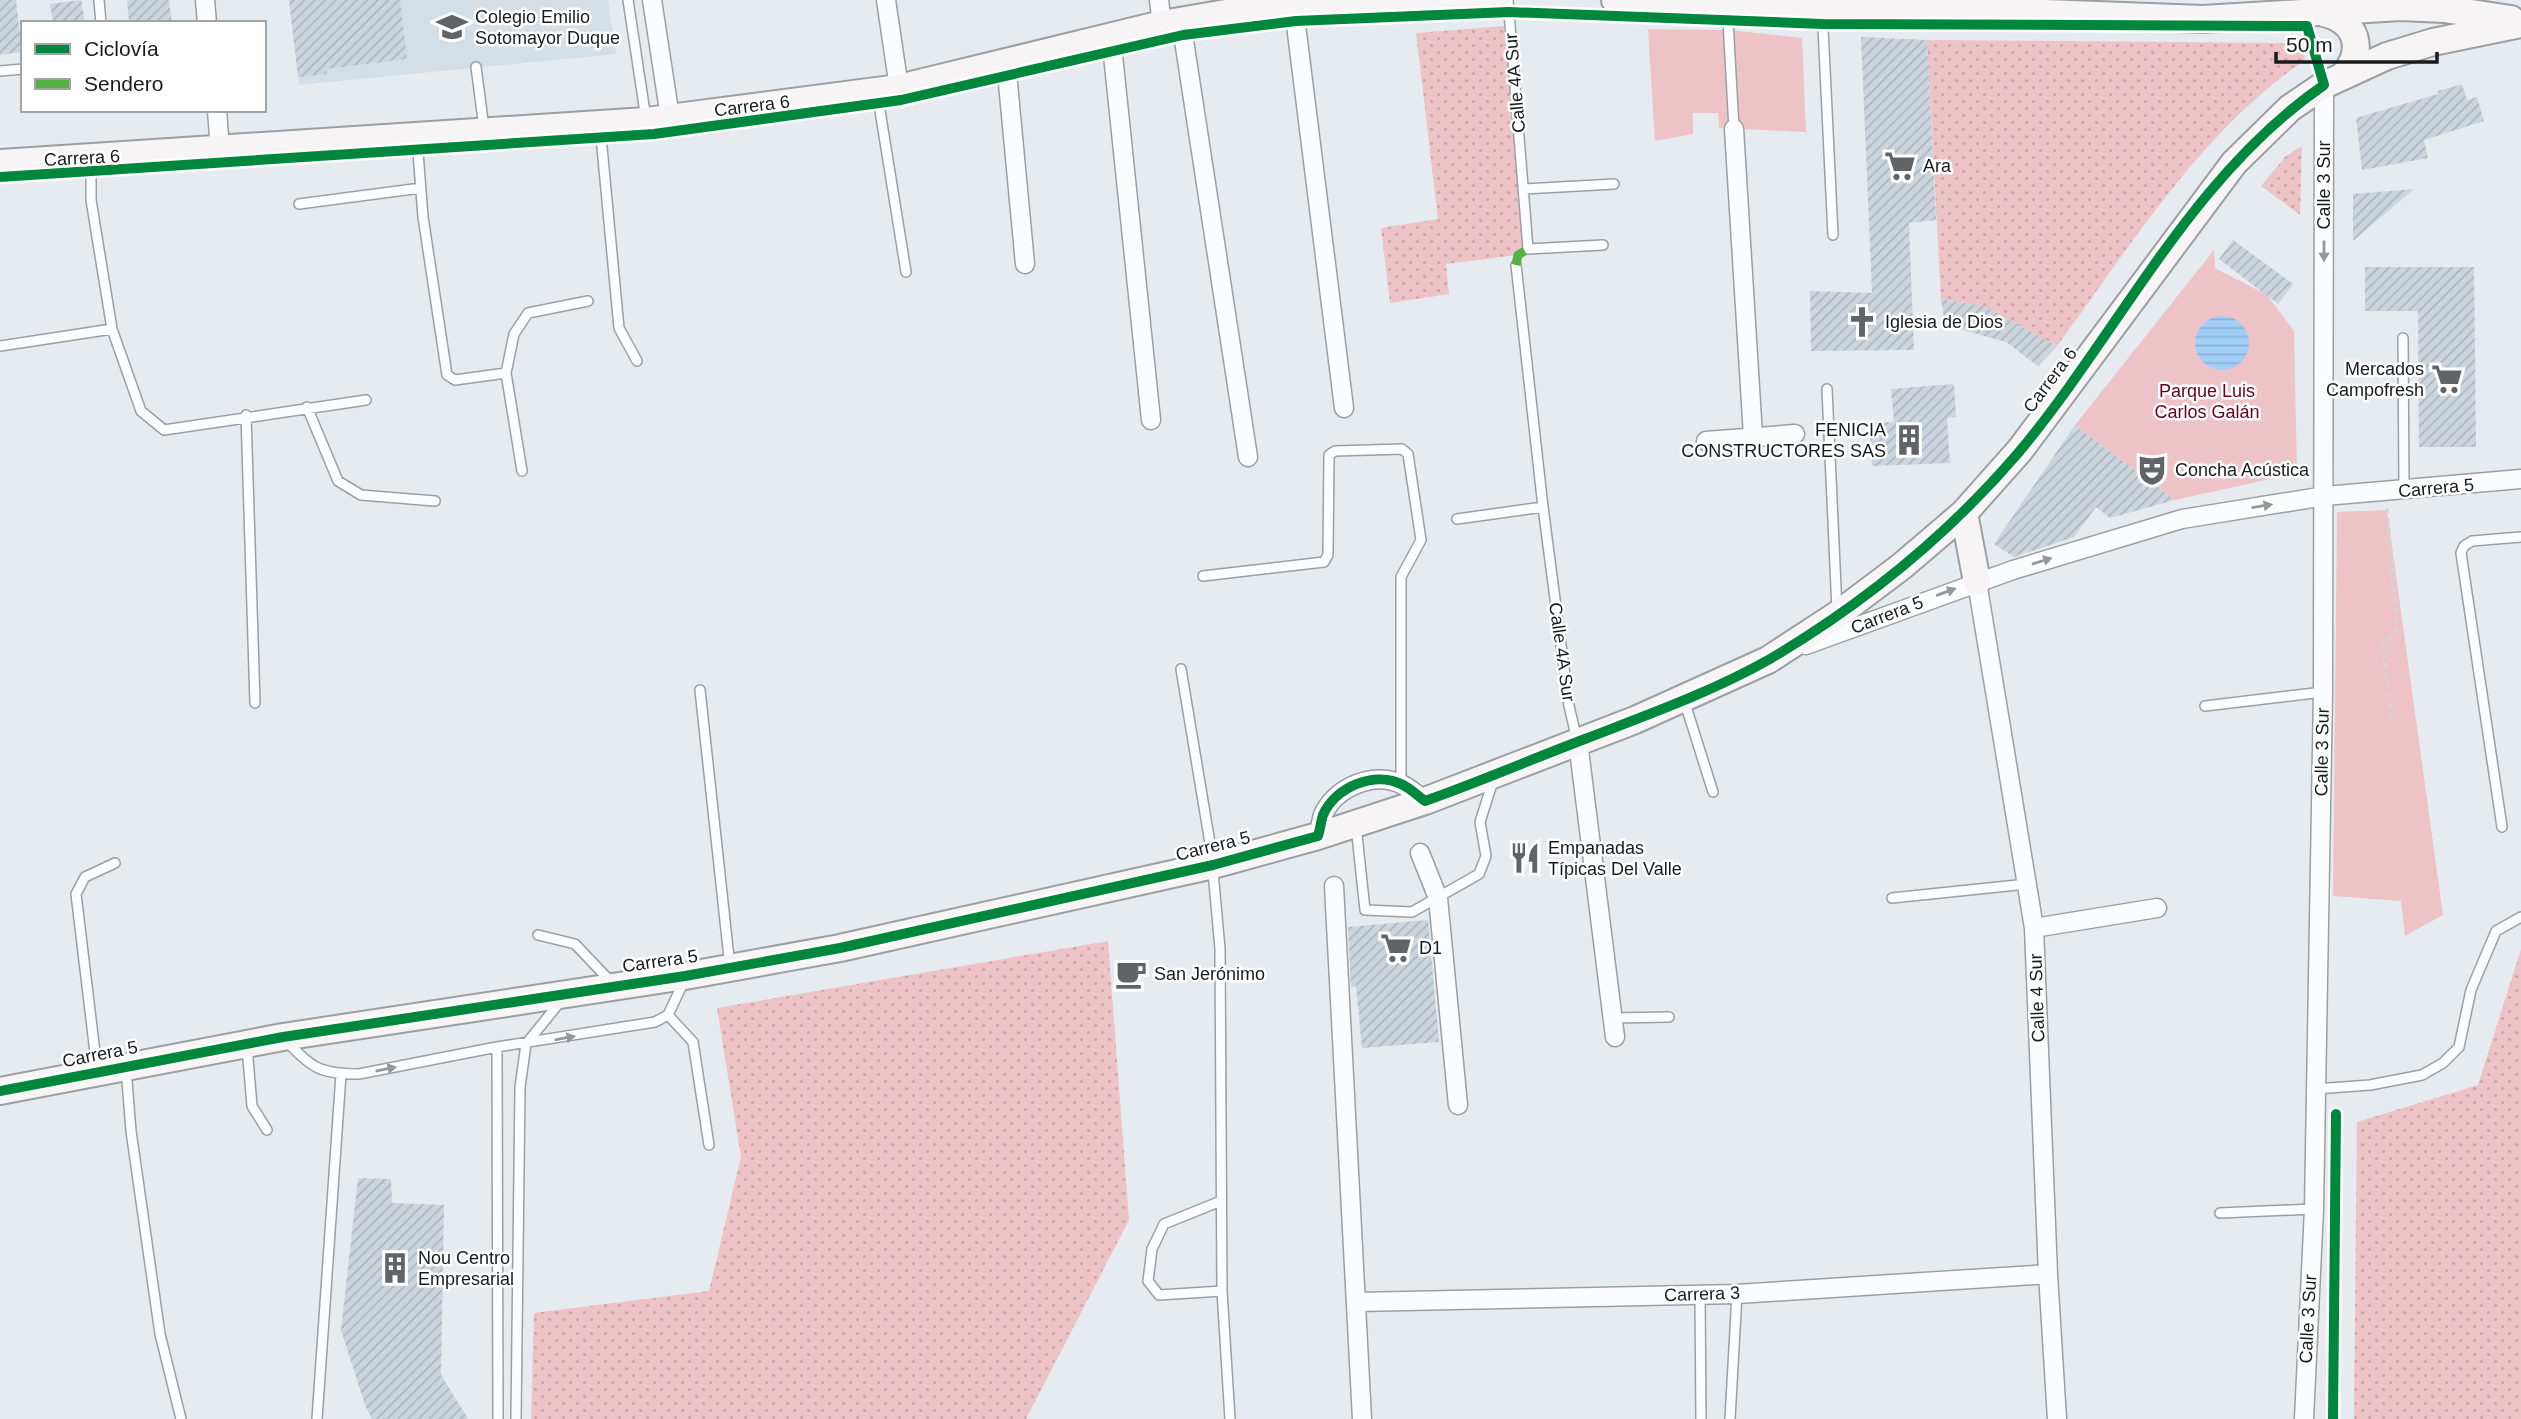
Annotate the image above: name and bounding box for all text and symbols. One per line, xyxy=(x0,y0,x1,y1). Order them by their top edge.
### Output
place label: Colegio Emilio Sotomayor Duque xyxy=(475,7,620,48)
school or university icon: Colegio Emilio Sotomayor Duque xyxy=(435,10,469,44)
legend xyxy=(21,21,266,112)
scale bar xyxy=(2276,21,2437,65)
street label: Calle 4A Sur xyxy=(1501,32,1529,134)
text: 50 m xyxy=(2286,33,2333,56)
text: Ciclovía xyxy=(84,37,159,60)
text: Sendero xyxy=(84,72,163,95)
street label: Carrera 6 xyxy=(713,91,791,121)
street label: Calle 3 Sur xyxy=(2314,140,2334,230)
street label: Carrera 6 xyxy=(44,146,120,170)
supermarket icon: Ara xyxy=(1883,149,1917,183)
place label: Ara xyxy=(1923,156,1952,176)
one-way arrow xyxy=(2318,241,2330,263)
church icon: Iglesia de Dios xyxy=(1845,305,1879,339)
place label: Iglesia de Dios xyxy=(1885,312,2003,332)
street label: Carrera 6 xyxy=(2019,344,2081,416)
place label: Mercados Campofresh xyxy=(2326,359,2424,400)
supermarket icon: Mercados Campofresh xyxy=(2430,362,2464,396)
park label: Parque Luis Carlos Galán xyxy=(2154,381,2260,422)
place label: FENICIA CONSTRUCTORES SAS xyxy=(1681,420,1886,461)
building icon: FENICIA CONSTRUCTORES SAS xyxy=(1892,423,1926,457)
theatre icon: Concha Acústica xyxy=(2135,453,2169,487)
place label: Concha Acústica xyxy=(2175,460,2310,480)
street label: Carrera 5 xyxy=(2397,475,2475,501)
one-way arrow xyxy=(2251,500,2273,511)
one-way arrow xyxy=(2032,555,2053,565)
one-way arrow xyxy=(1936,586,1957,597)
street label: Carrera 5 xyxy=(1848,592,1926,638)
street label: Calle 4A Sur xyxy=(1545,601,1579,703)
street label: Calle 3 Sur xyxy=(2311,707,2333,797)
street label: Carrera 5 xyxy=(1174,827,1252,865)
place label: Empanadas Típicas Del Valle xyxy=(1548,838,1682,879)
restaurant icon: Empanadas Típicas Del Valle xyxy=(1508,841,1542,875)
supermarket icon: D1 xyxy=(1379,931,1413,965)
place label: D1 xyxy=(1419,938,1442,958)
street label: Carrera 5 xyxy=(621,946,699,976)
street label: Calle 4 Sur xyxy=(2025,953,2049,1043)
cafe icon: San Jerónimo xyxy=(1114,957,1148,991)
place label: San Jerónimo xyxy=(1154,964,1265,984)
one-way arrow xyxy=(554,1032,576,1043)
street label: Carrera 5 xyxy=(61,1037,139,1071)
one-way arrow xyxy=(375,1063,397,1074)
place label: Nou Centro Empresarial xyxy=(418,1248,514,1289)
building icon: Nou Centro Empresarial xyxy=(378,1251,412,1285)
street label: Calle 3 Sur xyxy=(2296,1274,2320,1364)
street label: Carrera 3 xyxy=(1664,1283,1740,1305)

